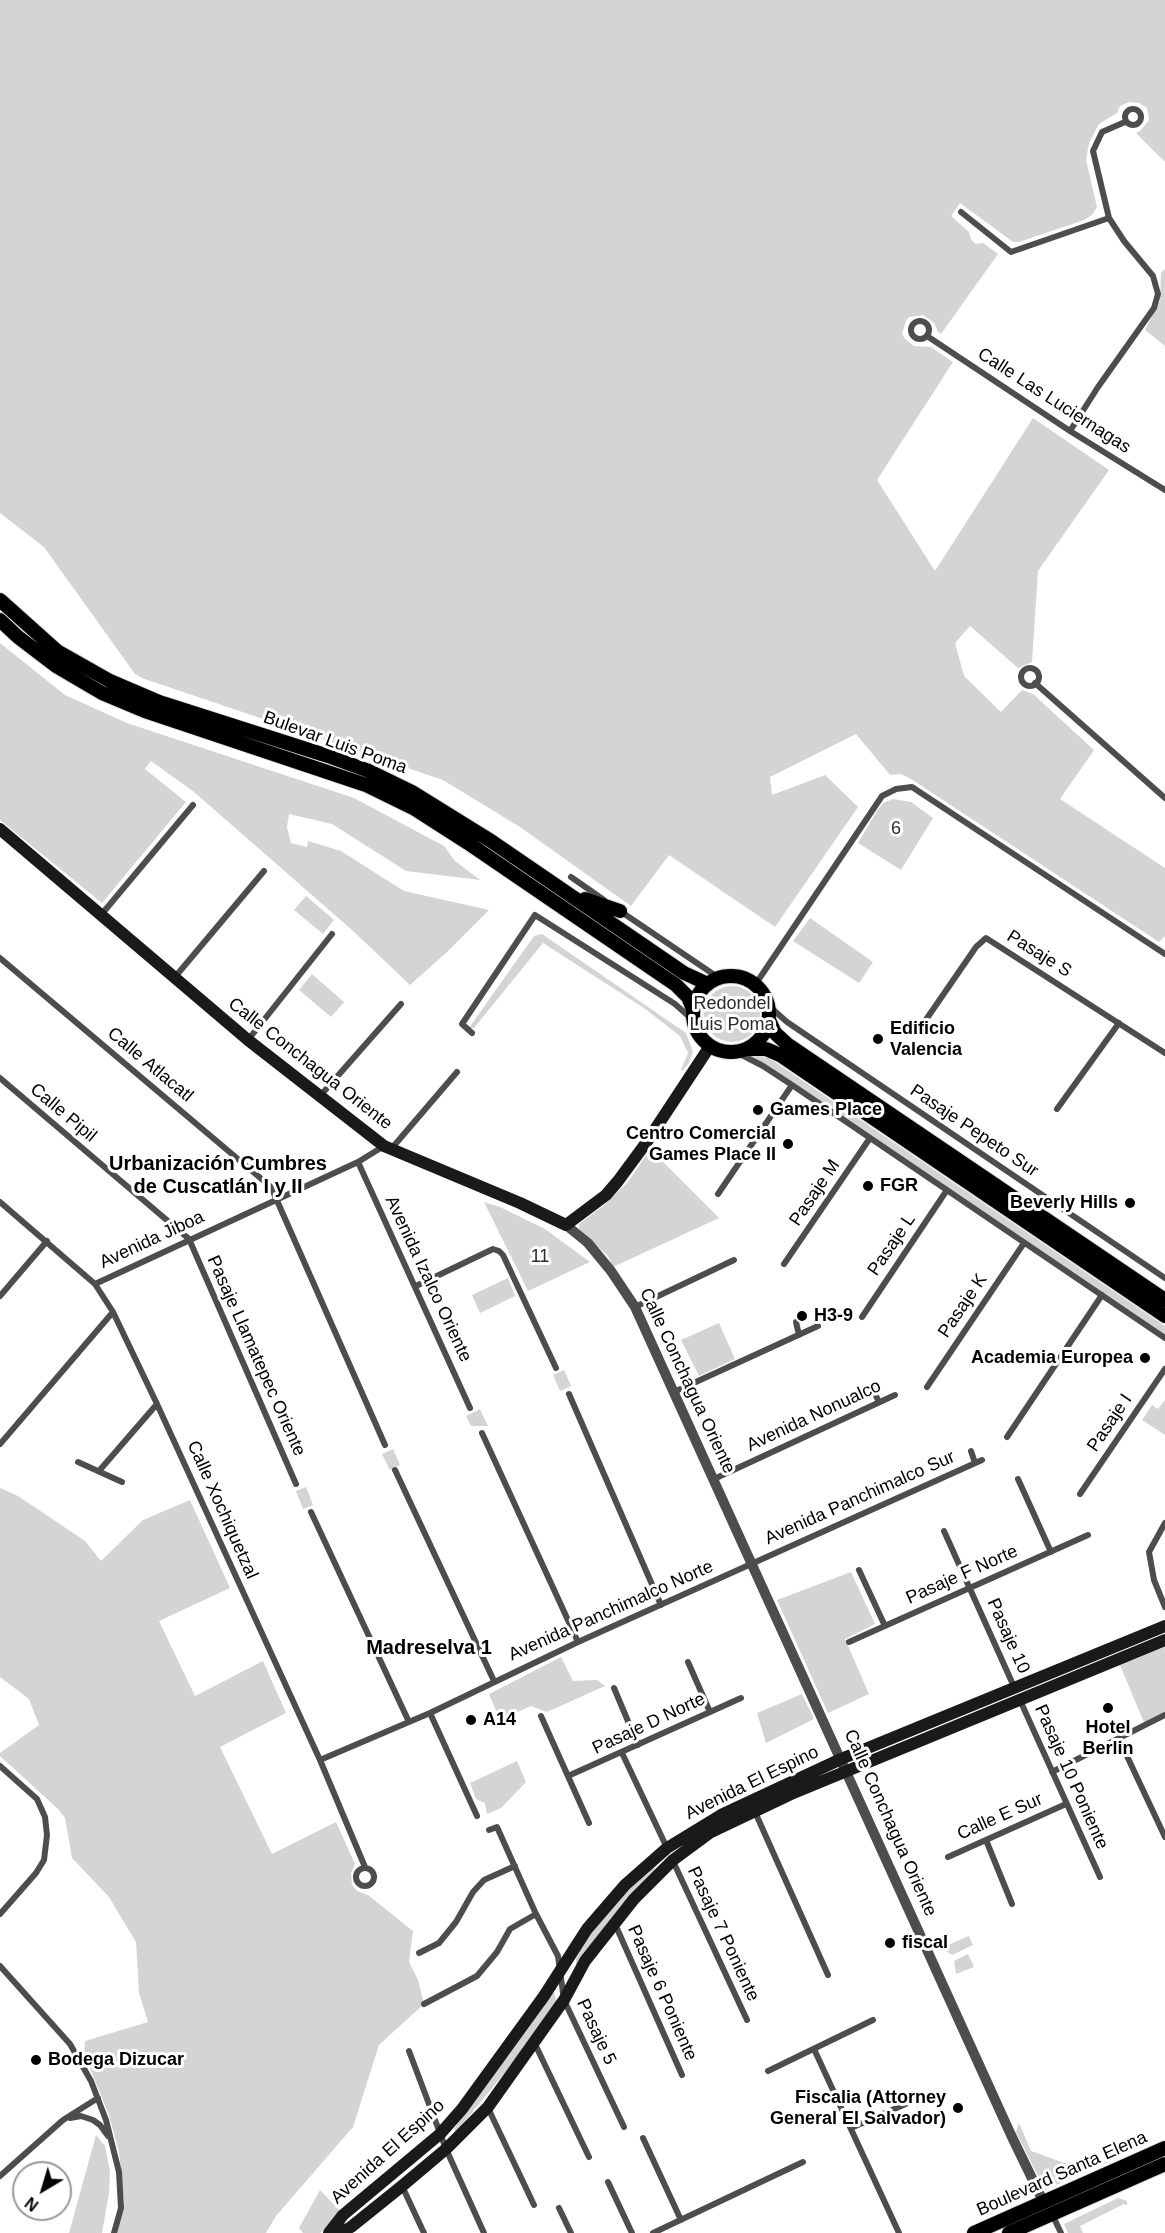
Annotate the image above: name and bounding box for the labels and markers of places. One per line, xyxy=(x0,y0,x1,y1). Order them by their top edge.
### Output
place label: Edificio Valencia xyxy=(890,1018,962,1060)
marker: Edificio Valencia xyxy=(871,1032,885,1046)
place label: Games Place xyxy=(770,1099,882,1121)
marker: Games Place xyxy=(751,1103,765,1117)
place label: Centro Comercial Games Place II xyxy=(626,1123,776,1166)
marker: Centro Comercial Games Place II xyxy=(781,1137,795,1151)
place label: FGR xyxy=(880,1175,918,1197)
marker: FGR xyxy=(861,1179,875,1193)
place label: Beverly Hills xyxy=(1010,1192,1118,1214)
marker: Beverly Hills xyxy=(1123,1196,1137,1210)
place label: H3-9 xyxy=(814,1305,853,1327)
marker: H3-9 xyxy=(795,1309,809,1323)
place label: Academia Europea xyxy=(971,1347,1133,1369)
marker: Academia Europea xyxy=(1138,1351,1152,1365)
marker: Hotel Berlin xyxy=(1101,1701,1115,1715)
place label: A14 xyxy=(483,1709,516,1731)
marker: A14 xyxy=(464,1713,478,1727)
place label: Hotel Berlin xyxy=(1082,1717,1134,1760)
place label: fiscal xyxy=(902,1932,948,1954)
marker: fiscal xyxy=(883,1936,897,1950)
place label: Bodega Dizucar xyxy=(48,2049,184,2071)
marker: Bodega Dizucar xyxy=(29,2053,43,2067)
place label: Fiscalia (Attorney General El Salvador) xyxy=(770,2087,946,2130)
marker: Fiscalia (Attorney General El Salvador) xyxy=(951,2101,965,2115)

